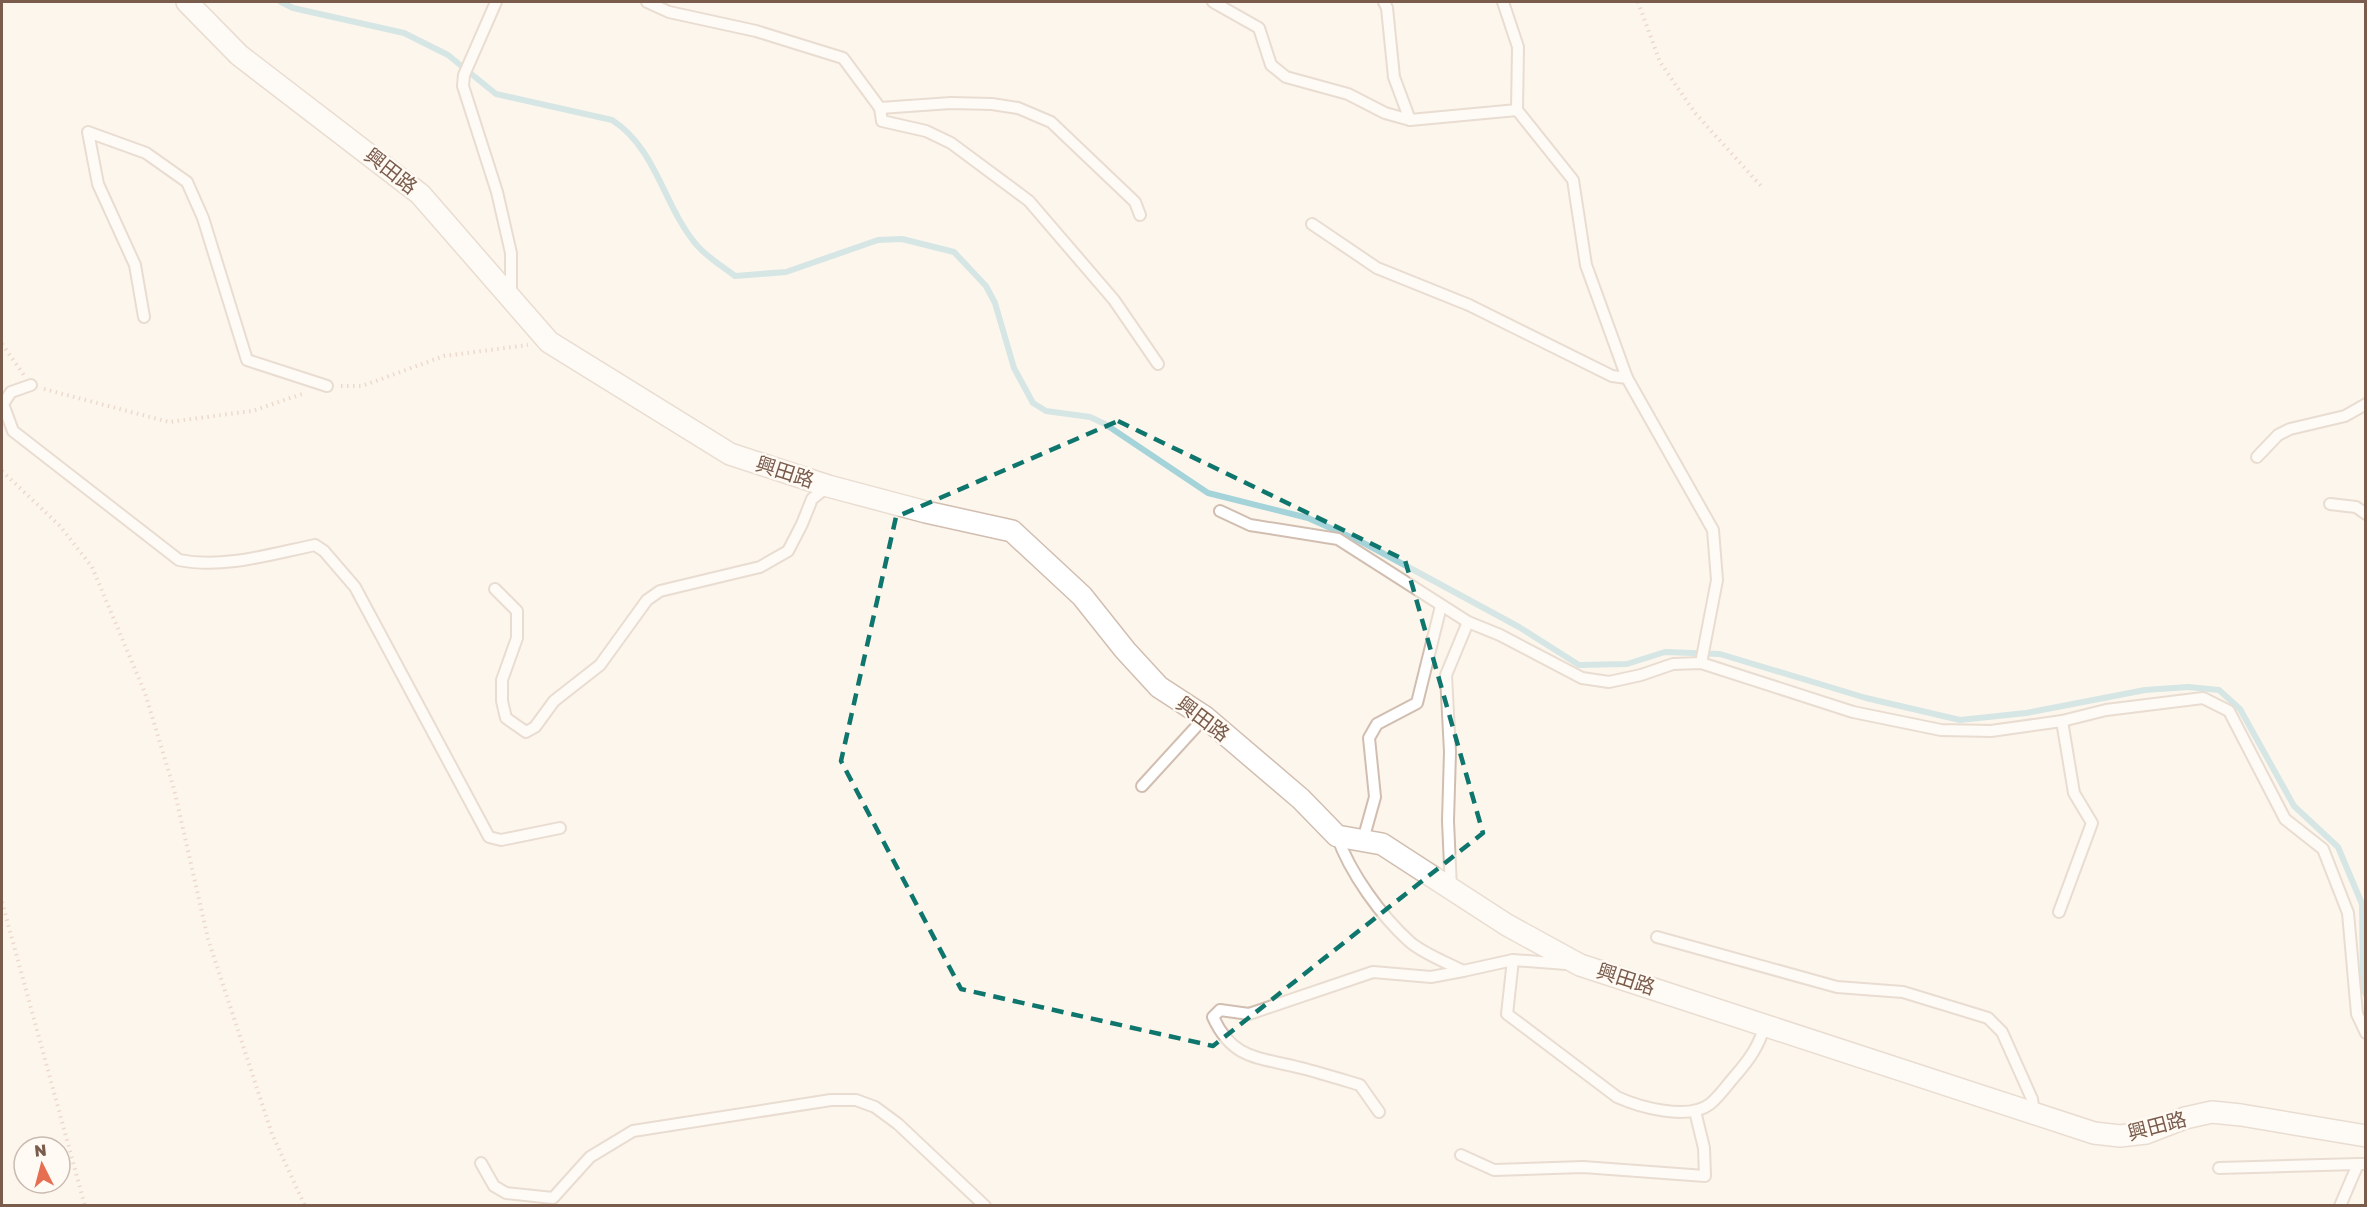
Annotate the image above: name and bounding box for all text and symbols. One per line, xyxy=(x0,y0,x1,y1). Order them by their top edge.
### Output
street label: 興田路 xyxy=(361,142,423,198)
street label: 興田路 xyxy=(753,450,818,492)
street label: 興田路 xyxy=(1172,691,1235,746)
street label: 興田路 xyxy=(1594,957,1659,999)
street label: 興田路 xyxy=(2125,1106,2189,1144)
north arrow xyxy=(12,1135,72,1195)
text: N xyxy=(33,1140,48,1161)

